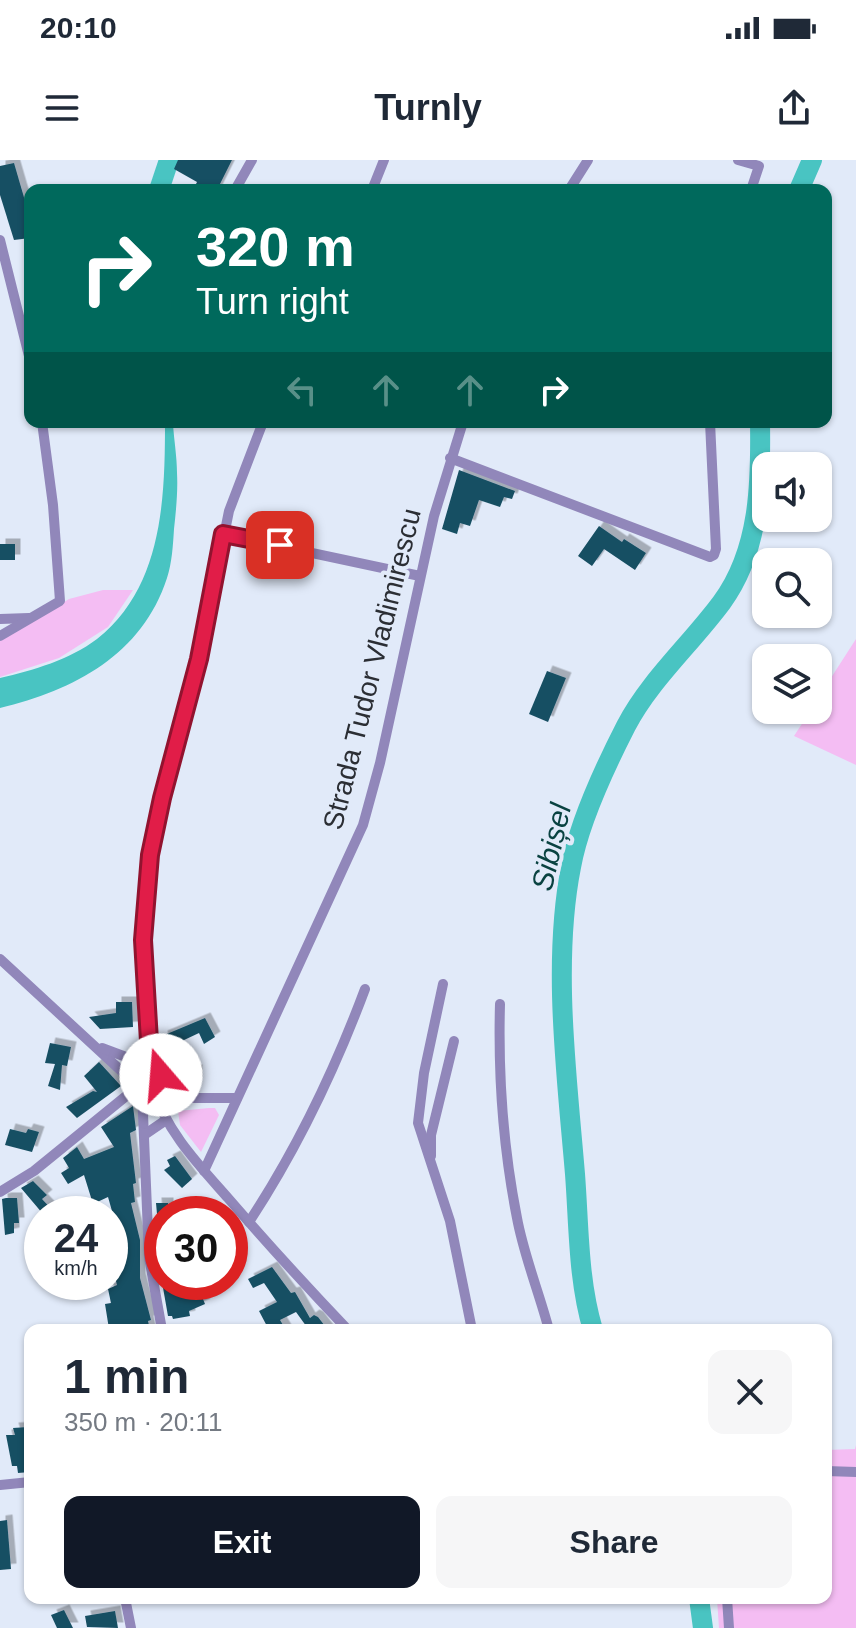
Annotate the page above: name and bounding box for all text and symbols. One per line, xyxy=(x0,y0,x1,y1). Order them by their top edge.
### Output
text: 20:10 xyxy=(40,11,117,44)
icon: menu xyxy=(40,86,84,130)
icon: share xyxy=(772,86,816,130)
text: Turnly xyxy=(374,87,482,128)
text: 320 m xyxy=(196,215,355,278)
icon: right xyxy=(64,216,168,320)
text: Turn right xyxy=(196,281,349,322)
icon: left xyxy=(280,368,324,412)
icon: ahead xyxy=(364,368,408,412)
icon: ahead xyxy=(448,368,492,412)
icon: right xyxy=(532,368,576,412)
map controls xyxy=(752,452,832,724)
button: sound xyxy=(752,452,832,532)
street label: Strada Tudor Vladimirescu xyxy=(317,505,427,833)
pin xyxy=(246,511,314,579)
icon: arrive xyxy=(258,523,302,567)
button: search xyxy=(752,548,832,628)
button: layers xyxy=(752,644,832,724)
water label: Sibișel xyxy=(525,799,577,894)
position arrow xyxy=(119,1033,203,1117)
speed limit sign: 30 xyxy=(144,1196,248,1300)
text: 24 xyxy=(54,1216,98,1260)
text: km/h xyxy=(54,1257,98,1279)
text: 1 min xyxy=(64,1350,189,1403)
button: close xyxy=(708,1350,792,1434)
text: 350 m · 20:11 xyxy=(64,1407,223,1437)
button: Exit xyxy=(64,1496,420,1588)
button: Share xyxy=(436,1496,792,1588)

